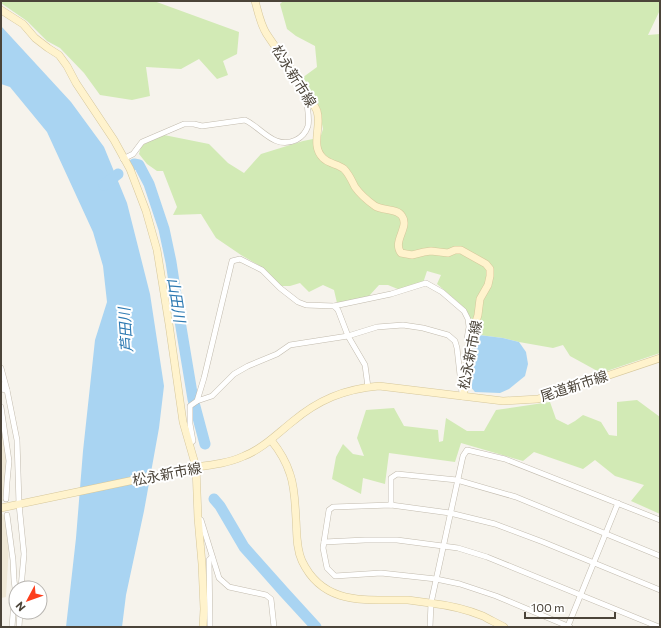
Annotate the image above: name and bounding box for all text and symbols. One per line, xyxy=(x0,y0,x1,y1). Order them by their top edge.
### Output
street label: 松永新市線 xyxy=(269,42,320,110)
water label: 山田川 xyxy=(165,276,190,325)
water label: 芦田川 xyxy=(114,305,136,353)
street label: 松永新市線 xyxy=(454,319,485,391)
street label: 尾道新市線 xyxy=(538,367,610,404)
street label: 松永新市線 xyxy=(131,458,203,489)
north arrow xyxy=(8,580,48,620)
scale bar xyxy=(525,594,615,620)
text: N xyxy=(12,600,28,614)
text: 100 m xyxy=(531,600,565,614)

